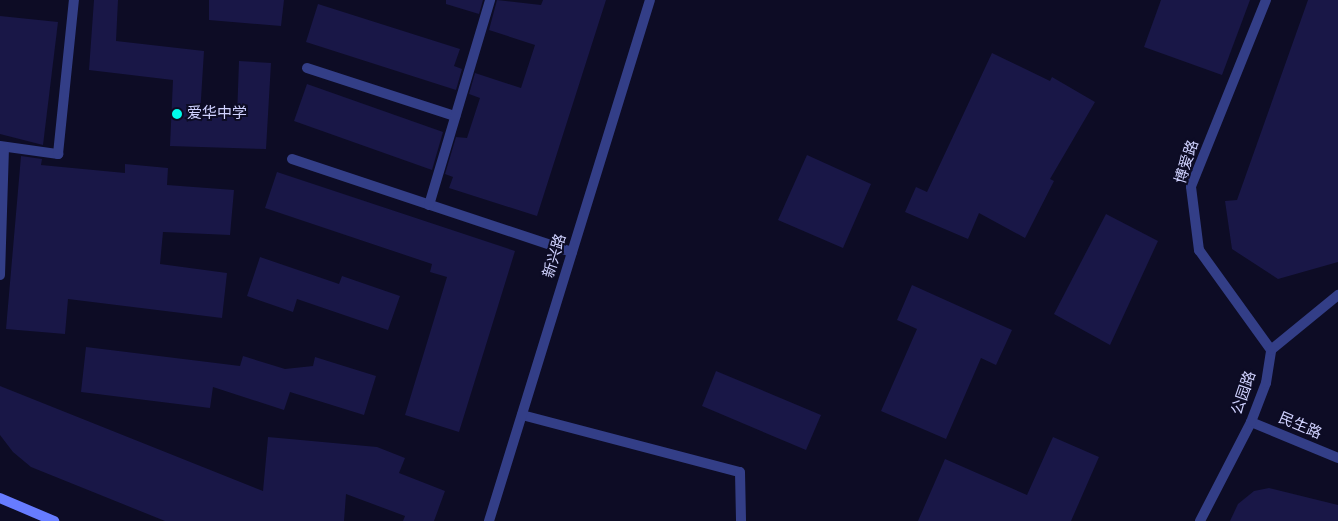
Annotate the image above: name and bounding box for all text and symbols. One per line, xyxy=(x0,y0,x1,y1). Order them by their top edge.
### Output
place label: 爱华中学 xyxy=(187,105,247,123)
marker: 爱华中学 xyxy=(171,108,183,120)
street label: 博爱路 xyxy=(1171,138,1203,186)
street label: 新兴路 xyxy=(540,232,570,280)
street label: 公园路 xyxy=(1228,369,1260,417)
street label: 民生路 xyxy=(1276,409,1324,443)

